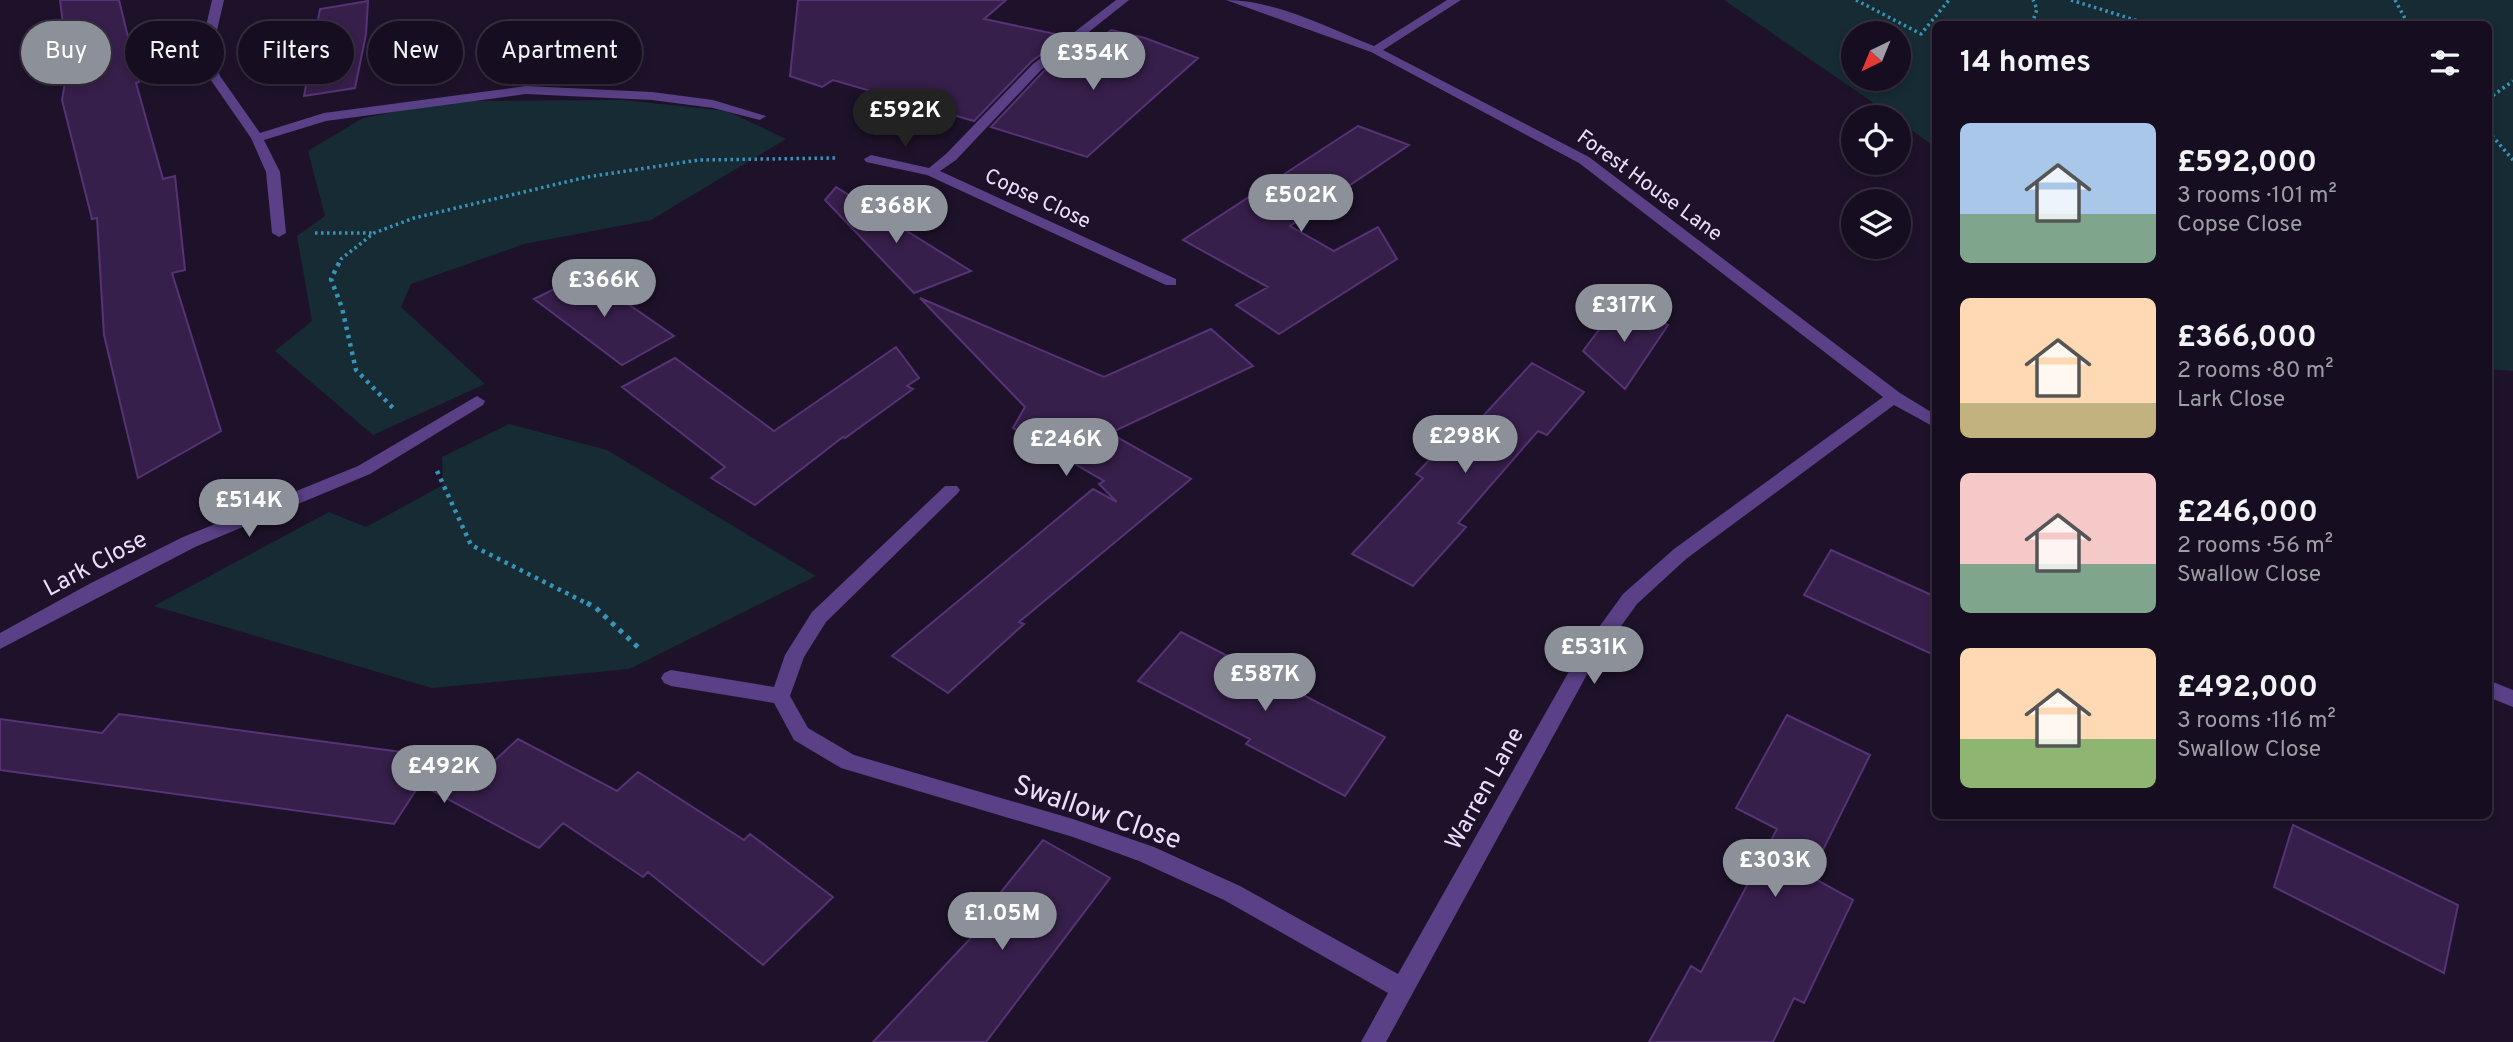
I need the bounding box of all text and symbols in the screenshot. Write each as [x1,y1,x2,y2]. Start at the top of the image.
chip: Buy [21,21,111,84]
chip: Rent [125,21,224,84]
chip: Filters [238,21,354,84]
chip: New [368,21,463,84]
chip: Apartment [477,21,642,84]
north arrow [1841,21,1911,91]
map controls [1841,21,1911,259]
pin: £354K [1044,32,1142,92]
text: £354K [1056,40,1130,69]
icon: filters [2426,44,2464,82]
text: 14 homes [1960,45,2091,82]
pin: £592K [856,90,954,149]
text: £592K [869,97,941,126]
button: locate [1841,105,1911,175]
street label: Forest House Lane [1571,124,1727,248]
text: £592,000 [2177,145,2317,182]
icon: home [2016,151,2100,235]
street label: Copse Close [980,163,1095,236]
pin: £502K [1252,174,1350,234]
text: £502K [1264,182,1338,211]
text: 3 rooms · 101 m² [2177,182,2337,211]
pin: £368K [847,186,945,245]
button: layers [1841,189,1911,259]
text: £368K [860,193,932,222]
text: Copse Close [2177,211,2302,240]
pin: £366K [555,260,653,319]
text: £366K [568,267,640,296]
pin: £317K [1575,284,1673,344]
text: £317K [1591,292,1657,321]
text: £366,000 [2177,320,2317,357]
icon: home [2016,326,2100,410]
text: 2 rooms · 80 m² [2177,357,2334,386]
text: Lark Close [2177,386,2285,415]
pin: £298K [1416,416,1514,475]
pin: £246K [1017,419,1115,478]
text: £298K [1429,423,1501,452]
text: £246K [1029,426,1103,455]
pin: £514K [200,480,298,539]
text: £514K [215,487,283,516]
text: £246,000 [2177,495,2318,532]
icon: home [2016,501,2100,585]
street label: Lark Close [39,525,153,605]
text: 2 rooms · 56 m² [2177,532,2333,561]
text: Swallow Close [2177,561,2321,590]
pin: £531K [1545,626,1643,686]
text: £531K [1560,634,1628,663]
pin: £587K [1216,654,1314,713]
text: £587K [1230,661,1300,690]
text: £492,000 [2177,670,2318,707]
icon: home [2016,676,2100,760]
text: 3 rooms · 116 m² [2177,707,2336,736]
street label: Warren Lane [1440,722,1532,856]
text: Swallow Close [2177,736,2321,765]
pin: £492K [395,746,493,805]
text: £492K [407,753,481,782]
street label: Swallow Close [1008,768,1186,859]
pin: £303K [1726,839,1824,899]
text: £303K [1739,847,1811,876]
pin: £1.05M [945,892,1059,952]
text: £1.05M [964,900,1040,929]

